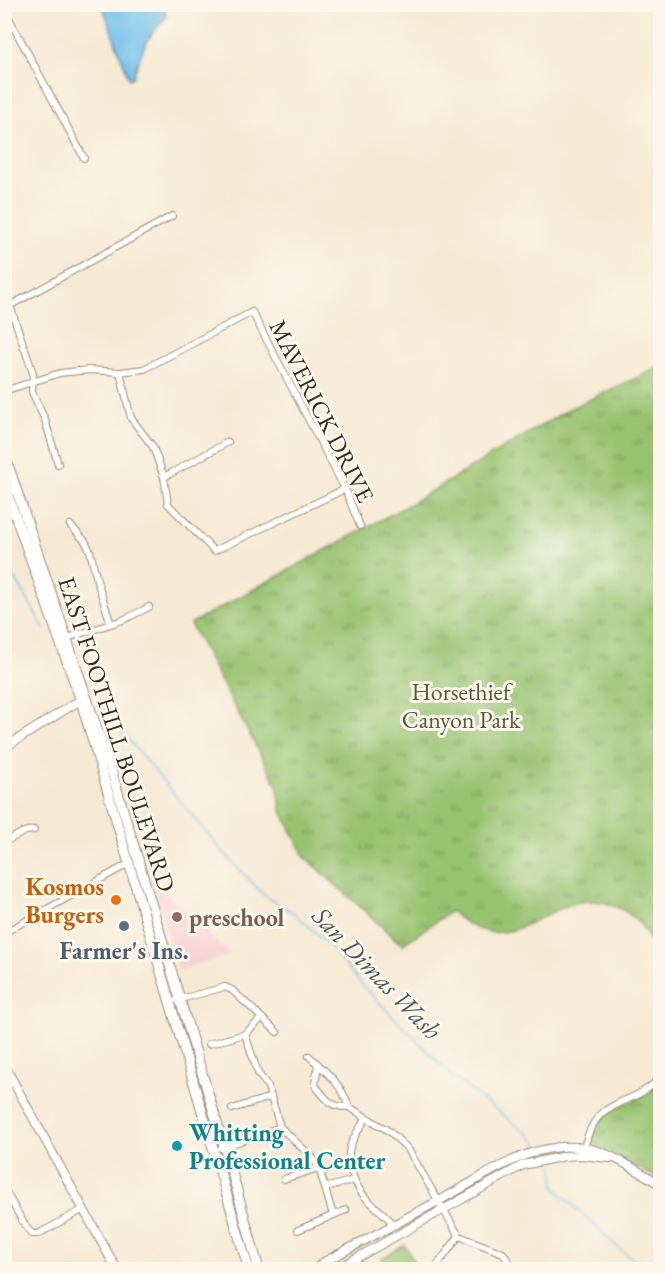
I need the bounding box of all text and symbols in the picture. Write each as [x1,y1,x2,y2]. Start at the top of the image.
street label: MAVERICK DRIVE [263,314,381,508]
street label: EAST FOOTHILL BOULEVARD [51,572,183,896]
park label: Horsethief Canyon Park [402,676,521,735]
place label: Kosmos Burgers [25,871,104,931]
marker: Kosmos Burgers [109,893,123,907]
water label: San Dimas Wash [304,899,449,1047]
place label: preschool [189,902,284,933]
marker: preschool [170,910,184,924]
marker: Farmer's Ins. [117,919,131,933]
place label: Farmer's Ins. [59,935,189,966]
place label: Whitting Professional Center [189,1117,386,1176]
marker: Whitting Professional Center [170,1139,184,1153]

